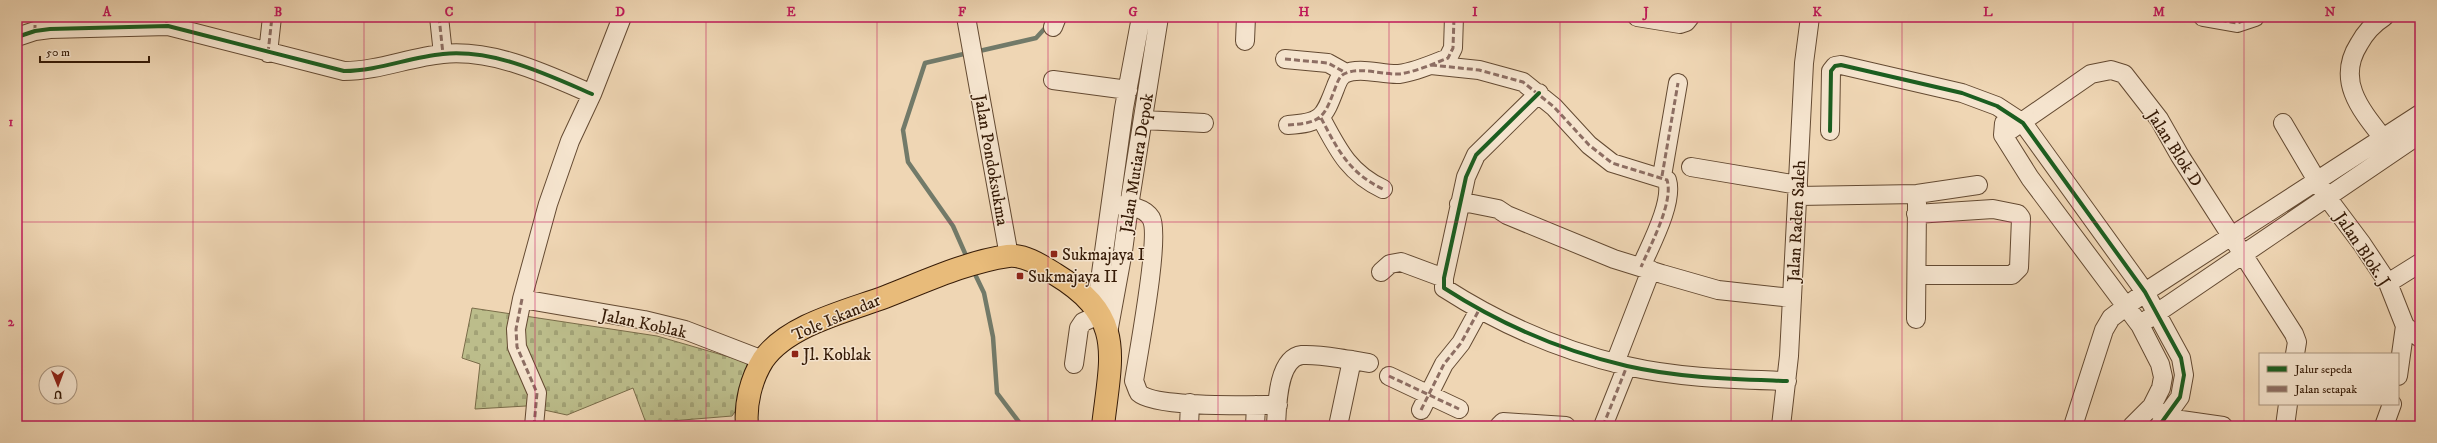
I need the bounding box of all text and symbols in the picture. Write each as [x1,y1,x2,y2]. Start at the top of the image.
text: A [102,4,112,20]
text: B [274,4,282,20]
text: C [445,4,454,20]
text: D [615,4,625,20]
text: E [786,4,796,20]
text: F [958,4,967,20]
text: G [1128,4,1138,20]
text: H [1299,4,1310,20]
text: I [1472,4,1478,20]
text: J [1641,4,1649,21]
text: K [1812,4,1822,20]
text: L [1983,4,1993,20]
text: M [2153,4,2165,20]
text: N [2325,4,2336,20]
scale bar [40,38,149,64]
text: 50 m [46,45,70,60]
street label: Jalan Pondoksukma [968,91,1013,228]
street label: Jalan Mutiara Depok [1115,91,1159,237]
street label: Jalan Blok D [2140,104,2207,191]
text: 1 [9,114,14,130]
street label: Jalan Raden Saleh [1783,159,1811,285]
street label: Jalan Blok. J [2328,206,2395,291]
place label: Sukmajaya I [1062,244,1145,266]
marker: Sukmajaya I [1049,249,1059,259]
place label: Sukmajaya II [1028,266,1118,288]
marker: Sukmajaya II [1015,271,1025,281]
street label: Tole Iskandar [789,289,885,346]
street label: Jalan Koblak [597,304,689,344]
text: 2 [8,314,15,330]
place label: Jl. Koblak [801,344,872,366]
marker: Jl. Koblak [790,349,800,359]
legend [2259,353,2399,405]
text: Jalur sepeda [2294,362,2353,377]
north arrow [38,365,78,405]
text: Jalan setapak [2294,382,2357,397]
text: U [53,387,63,401]

